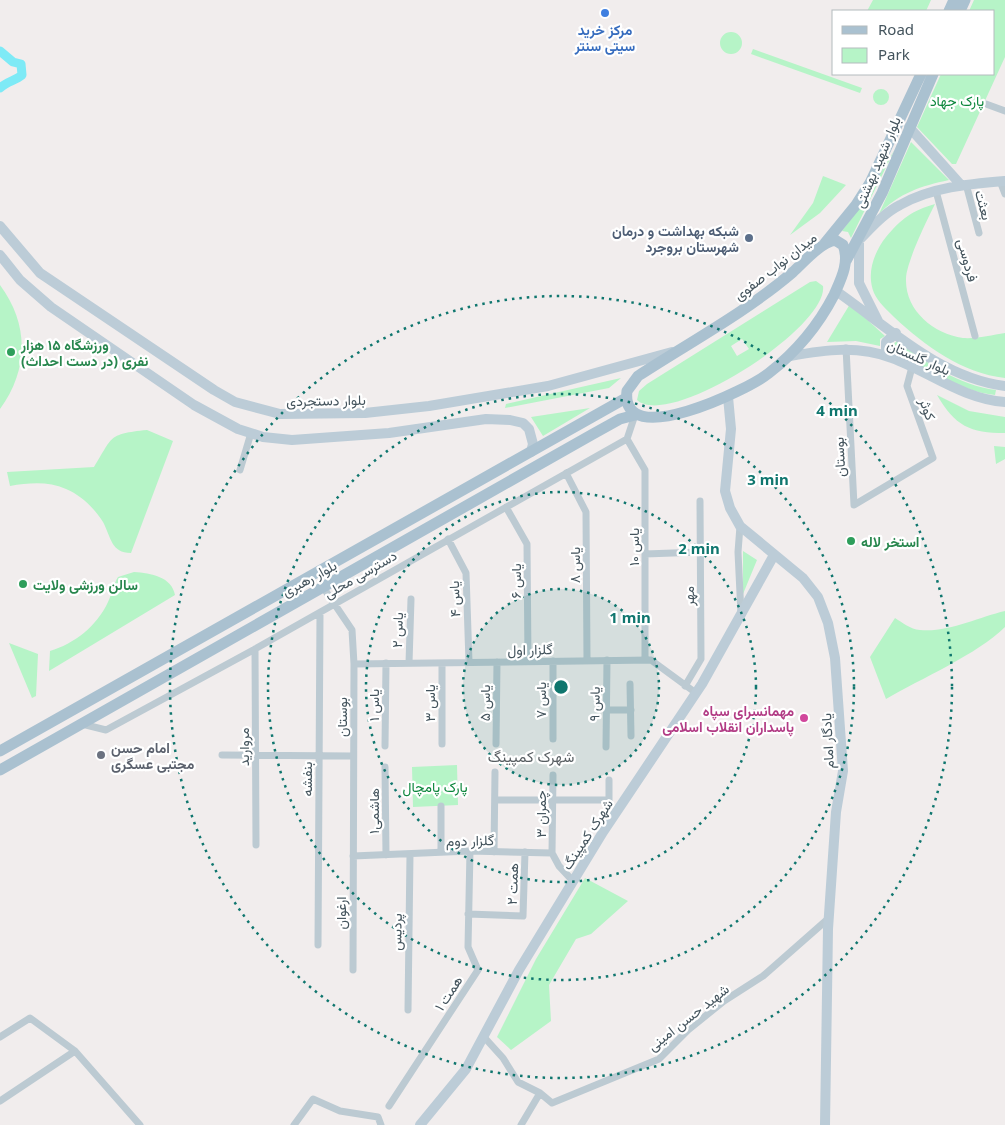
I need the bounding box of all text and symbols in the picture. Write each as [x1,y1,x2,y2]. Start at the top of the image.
marker: مرکز خرید سیتی سنتر [599,7,611,19]
legend [832,10,995,75]
text: Road [878,19,914,39]
place label: مرکز خرید سیتی سنتر [574,20,635,55]
text: Park [878,44,910,64]
park label: پارک جهاد [930,91,984,111]
street label: بلوار شهید بهشتی [849,113,905,211]
street label: بعثت [971,188,997,222]
place label: شبکه بهداشت و درمان شهرستان بروجرد [612,221,739,256]
street label: میدان نواب صفوی [730,228,820,304]
marker: شبکه بهداشت و درمان شهرستان بروجرد [743,232,755,244]
street label: فردوسی [953,236,983,284]
place label: ورزشگاه ۱۵ هزار نفری (در دست احداث) [20,335,148,370]
street label: بلوار گلستان [884,335,954,379]
marker: ورزشگاه ۱۵ هزار نفری (در دست احداث) [5,346,17,358]
street label: بلوار دستجردی [286,390,366,410]
street label: کوثر [915,394,941,423]
text: 4 min [816,400,858,420]
street label: بوستان [828,437,850,477]
text: 3 min [747,469,789,489]
street label: یاس ۱۰ [624,528,643,566]
place label: استخر لاله [861,532,920,551]
marker: استخر لاله [845,535,857,547]
text: 2 min [678,538,720,558]
street label: دسترسی محلی [320,545,400,603]
street label: یاس ۸ [565,547,584,583]
street label: بلوار رهبری [278,555,340,601]
street label: یاس ۶ [506,563,525,599]
place label: سالن ورزشی ولایت [33,575,138,594]
marker: سالن ورزشی ولایت [17,578,29,590]
street label: یاس ۴ [444,581,464,617]
street label: مهر [679,586,698,607]
text: 1 min [609,607,651,627]
street label: یاس ۲ [387,612,407,648]
street label: گلزار اول [507,639,553,660]
centre of rings [552,678,570,696]
street label: یاس ۷ [531,682,550,718]
street label: یاس ۳ [420,684,439,722]
street label: یاس ۵ [475,685,494,721]
street label: یاس ۹ [584,686,604,722]
street label: یاس ۱ [364,689,383,721]
street label: بوستان [332,697,351,737]
place label: مهمانسرای سپاه پاسداران انقلاب اسلامی [662,701,794,737]
marker: مهمانسرای سپاه پاسداران انقلاب اسلامی [798,712,810,724]
street label: یادگار امام [816,713,838,769]
street label: مروارید [234,728,253,766]
place label: امام حسن مجتبی عسگری [111,738,195,773]
district label: شهرک کمپینگ [488,746,574,767]
marker: امام حسن مجتبی عسگری [95,749,107,761]
street label: بنفشه [297,762,316,796]
park label: پارک پامچال [402,777,468,797]
street label: هاشمی۱ [364,788,383,834]
street label: چمران ۳ [531,790,551,838]
street label: شهرک کمپینگ [557,795,618,874]
street label: گلزار دوم [446,830,494,850]
street label: همت ۲ [502,863,522,905]
street label: ارغوان [331,896,350,930]
street label: پردیس [386,913,407,951]
street label: همت ۱ [430,971,467,1014]
street label: شهید حسن امینی [643,979,733,1055]

